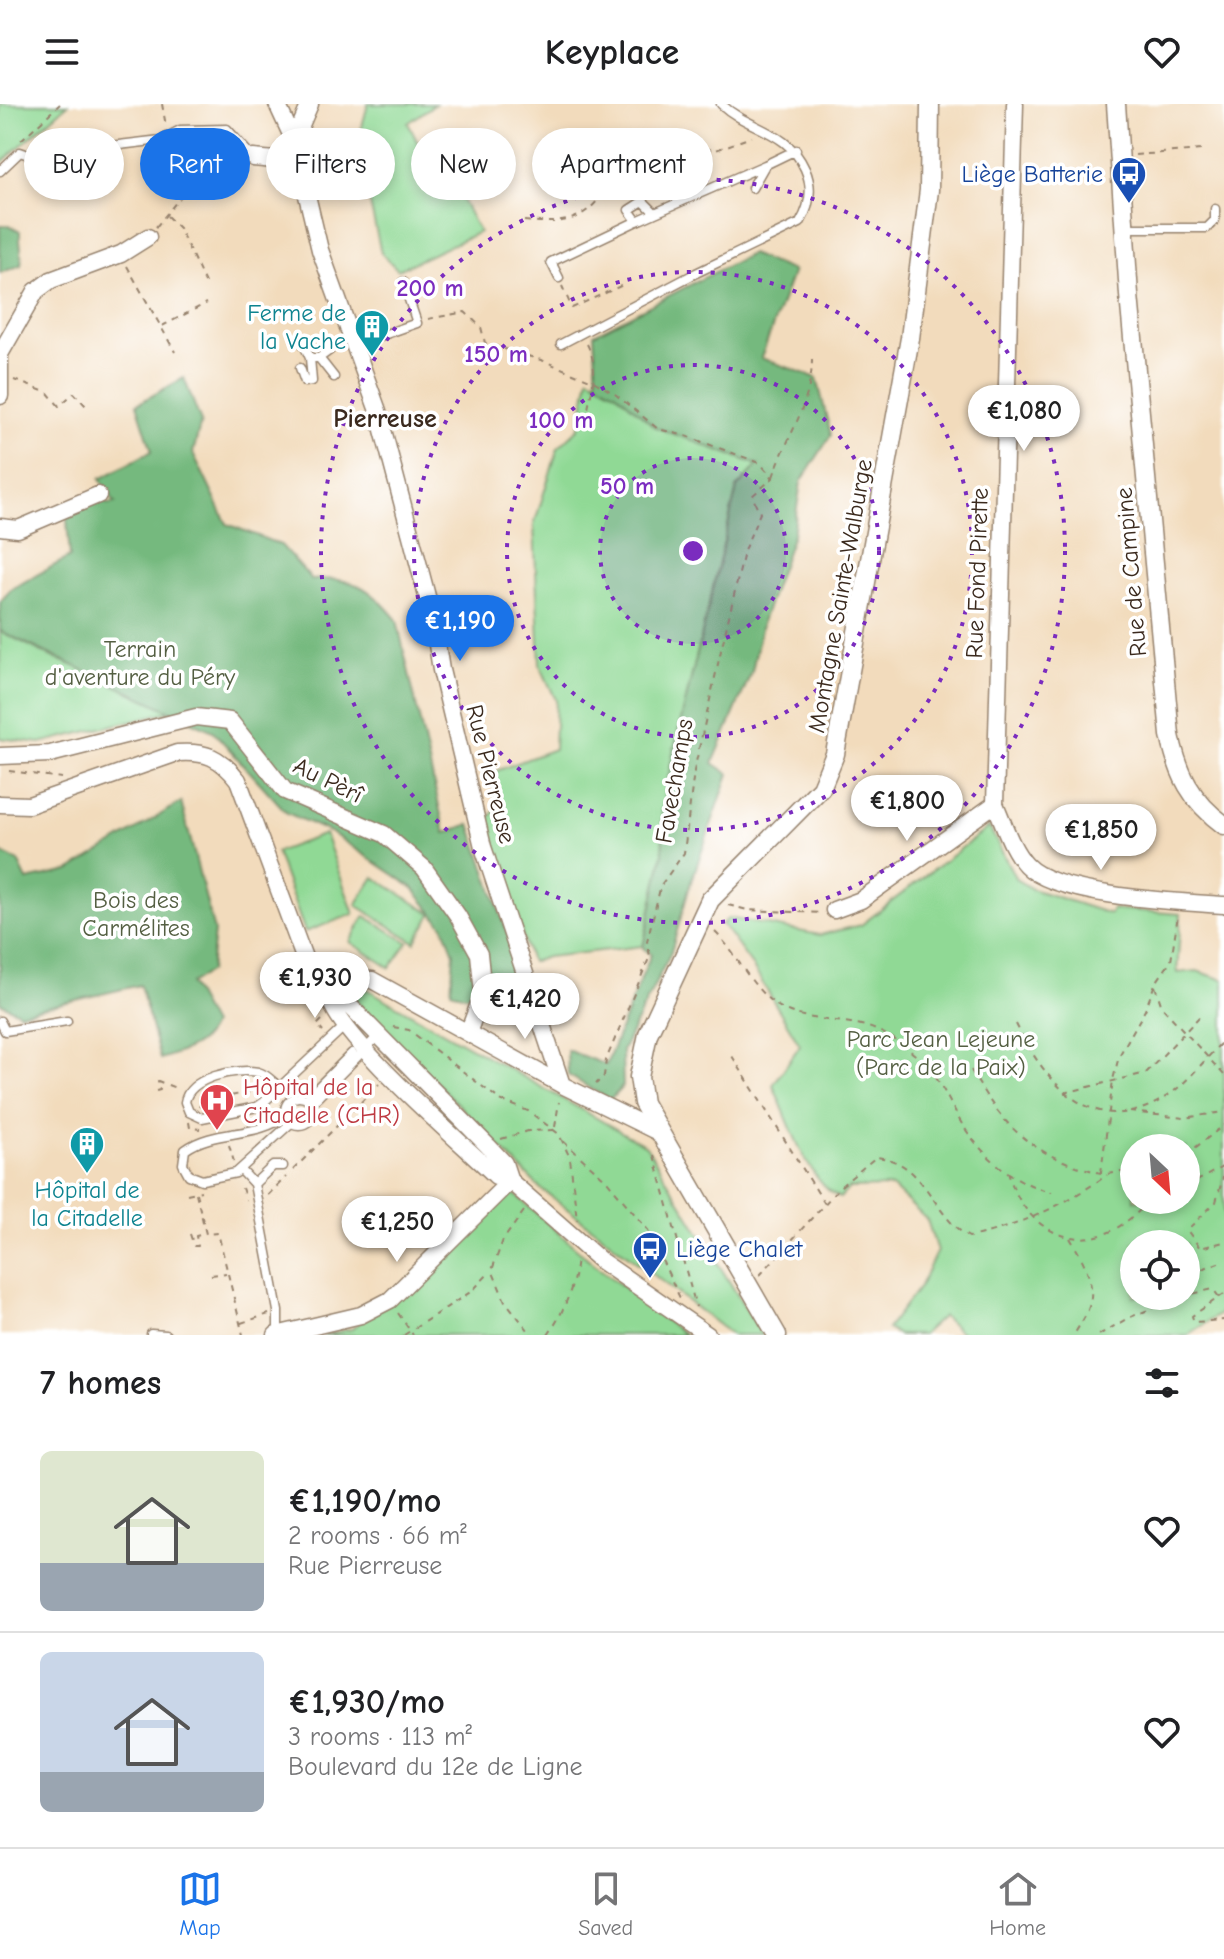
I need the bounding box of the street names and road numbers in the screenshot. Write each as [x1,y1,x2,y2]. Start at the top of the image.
street label: Montagne Sainte-Walburge [802,457,878,735]
street label: Rue de Campine [1110,486,1152,658]
street label: Rue Fond Pirette [960,487,994,659]
street label: Rue Pierreuse [460,702,522,846]
street label: Favechamps [649,717,699,845]
street label: Au Pèrî [289,751,369,809]

